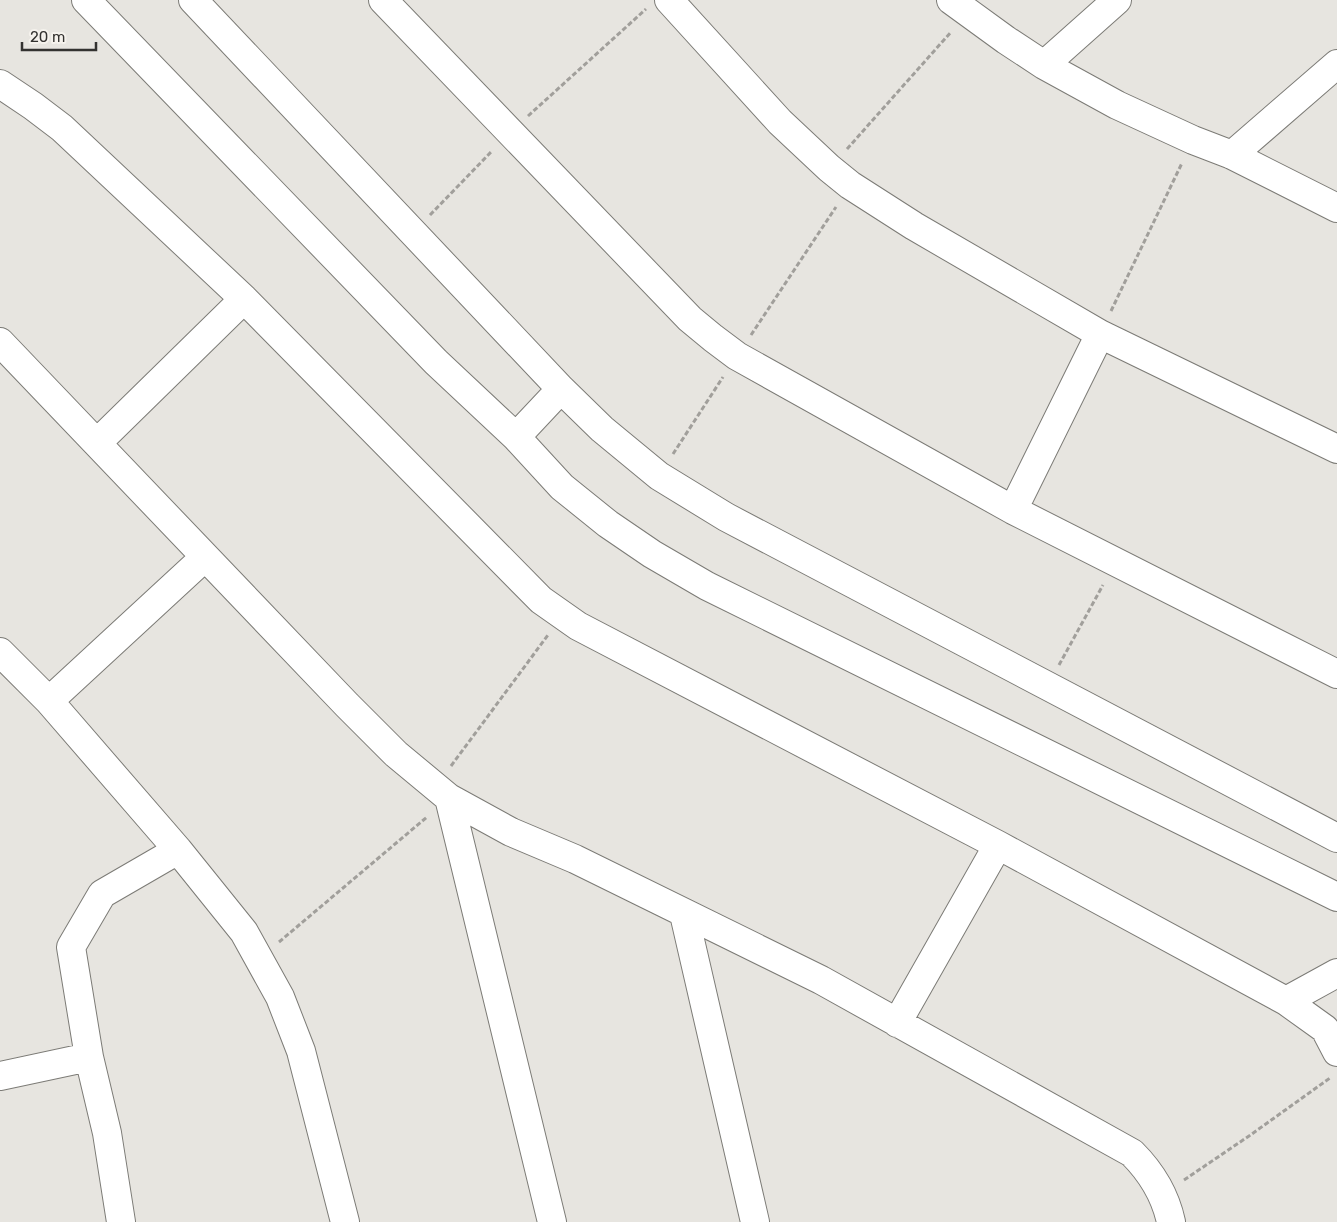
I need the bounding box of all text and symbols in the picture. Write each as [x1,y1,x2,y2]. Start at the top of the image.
scale bar [22,20,96,52]
text: 20 m [30,28,65,46]

